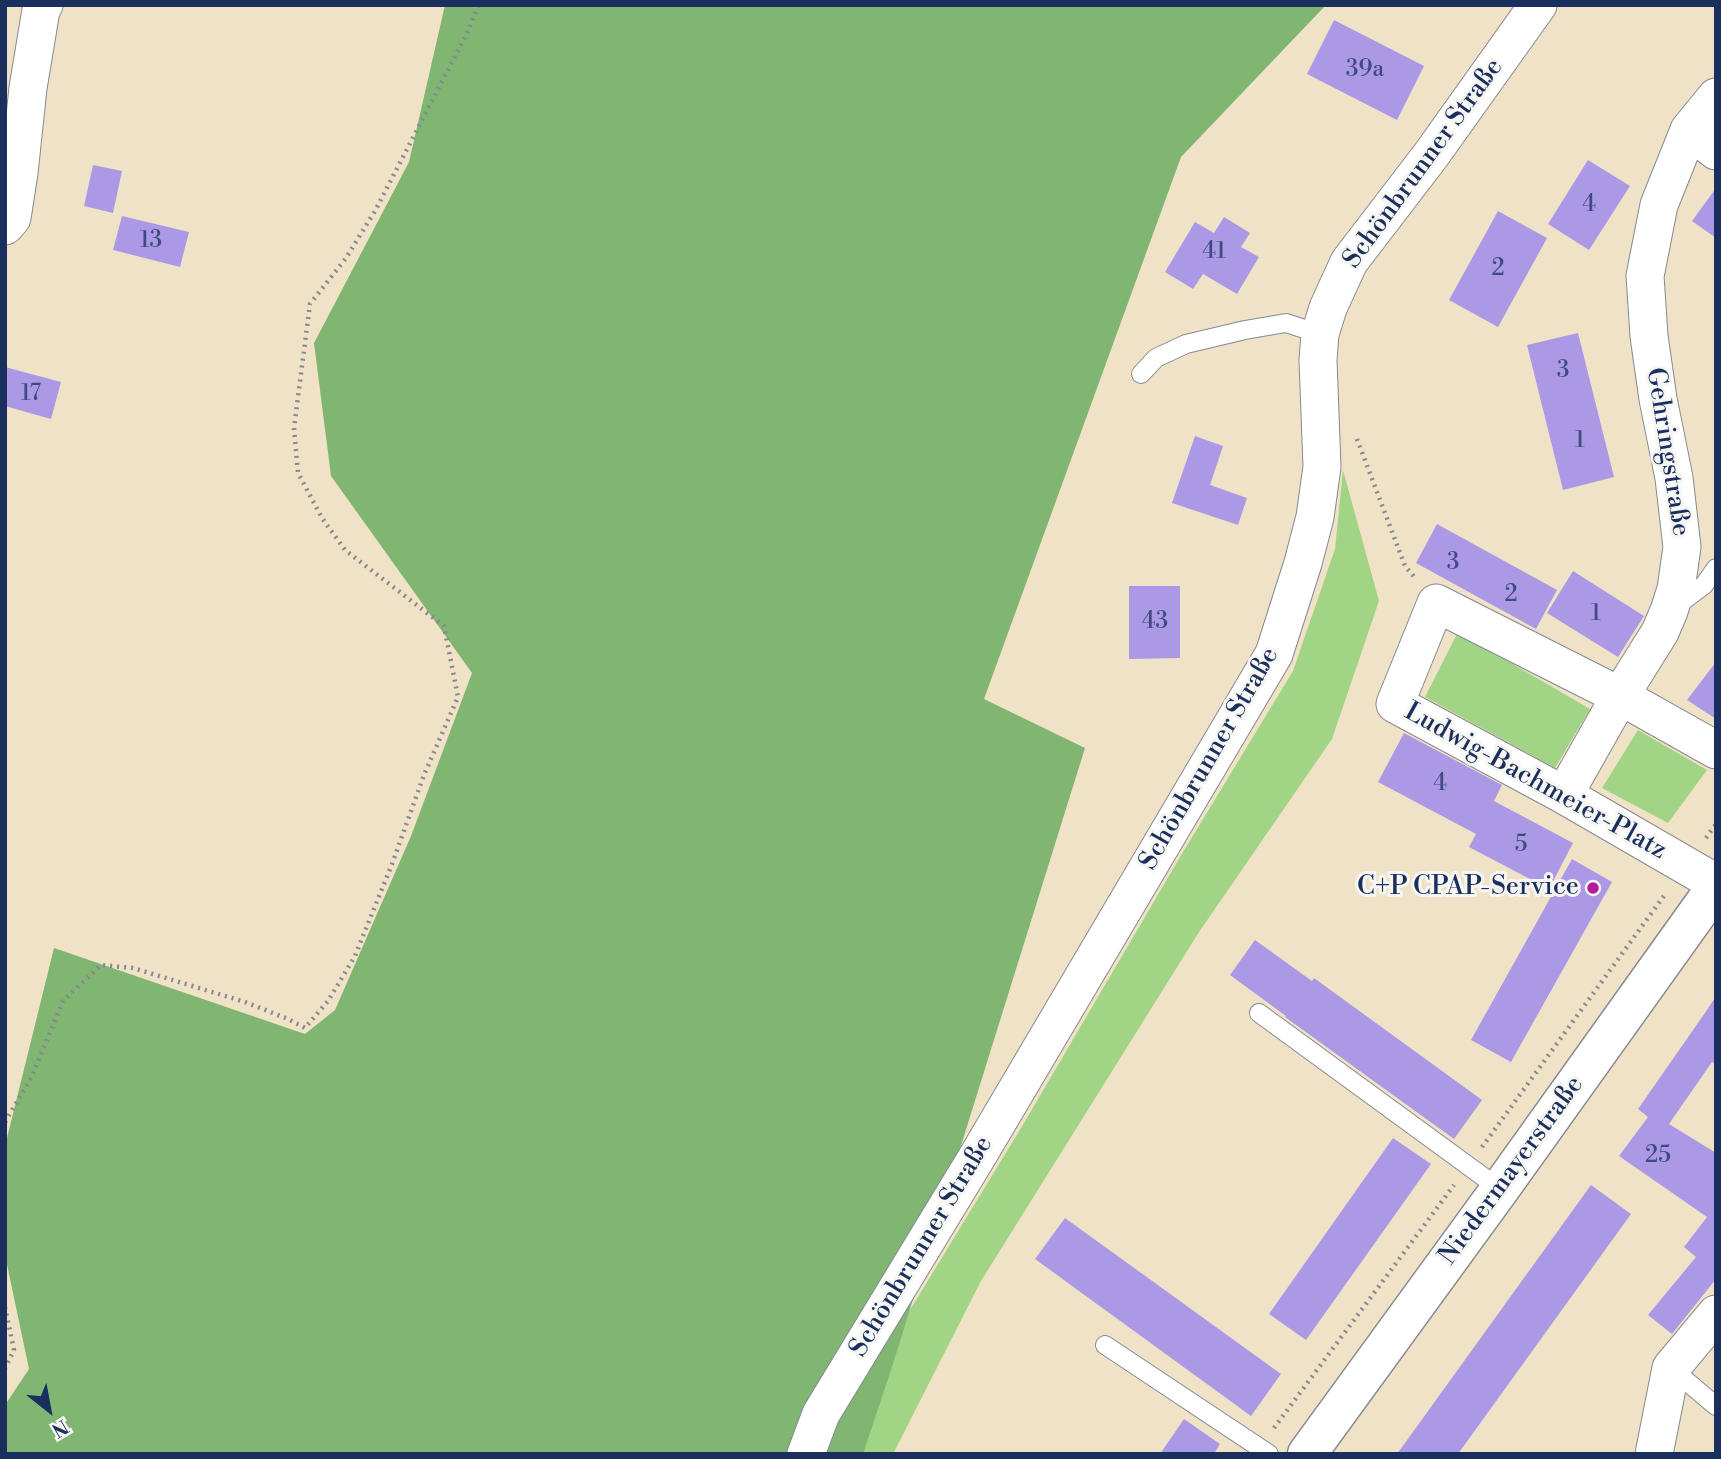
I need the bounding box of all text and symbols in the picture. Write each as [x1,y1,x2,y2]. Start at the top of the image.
street label: Schönbrunner Straße [1337,53,1511,275]
house number: 39a [1346,56,1384,84]
house number: 4 [1582,191,1596,219]
house number: 13 [140,227,162,255]
house number: 41 [1202,238,1226,266]
house number: 2 [1491,255,1505,283]
house number: 3 [1557,357,1569,385]
street label: Gehringstraße [1638,366,1696,538]
house number: 17 [21,380,41,408]
house number: 1 [1575,427,1585,455]
house number: 3 [1447,549,1459,577]
house number: 2 [1504,581,1518,609]
house number: 1 [1591,600,1601,628]
house number: 43 [1142,608,1168,636]
street label: Schönbrunner Straße [1134,642,1286,876]
street label: Ludwig-Bachmeier-Platz [1398,697,1672,867]
house number: 4 [1433,770,1447,798]
house number: 5 [1515,831,1527,859]
place label: C+P CPAP-Service [1357,872,1579,904]
marker: C+P CPAP-Service [1585,880,1601,896]
street label: Niedermayerstraße [1433,1070,1591,1272]
street label: Schönbrunner Straße [844,1131,1000,1363]
house number: 25 [1645,1142,1671,1170]
north arrow [14,1375,84,1445]
text: N [47,1414,72,1442]

